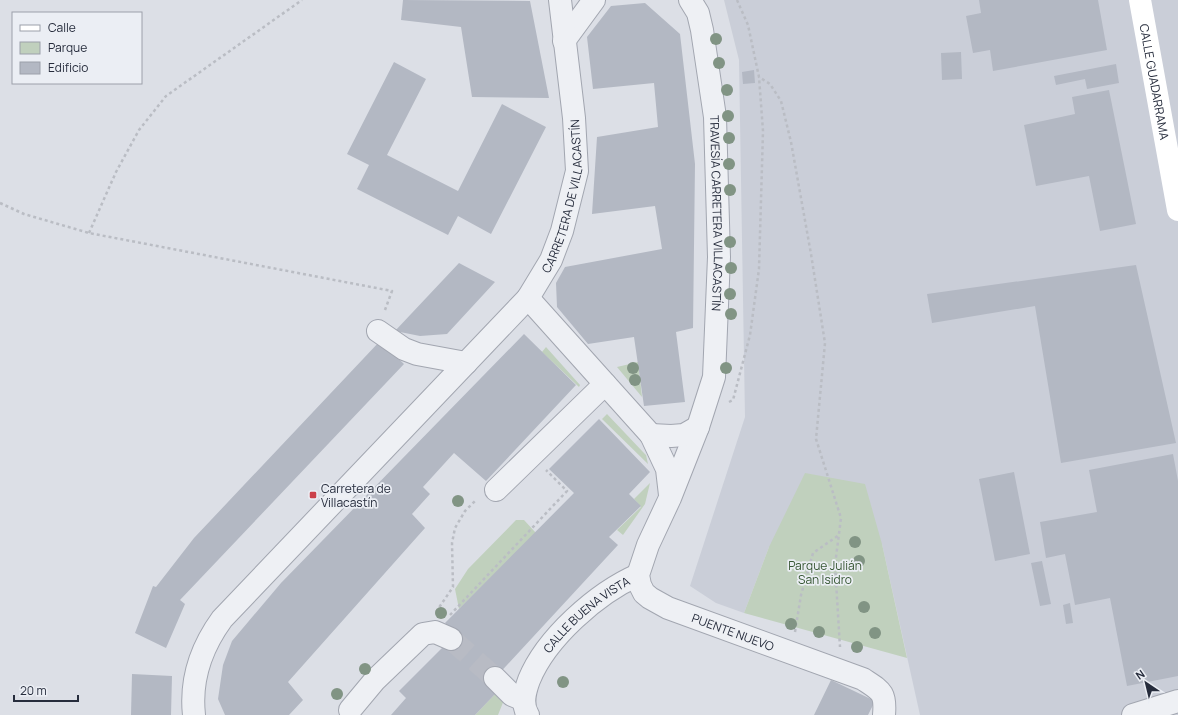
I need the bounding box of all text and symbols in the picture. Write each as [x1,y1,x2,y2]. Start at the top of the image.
legend [12,12,142,84]
text: Calle [48,19,76,36]
street label: CALLE GUADARRAMA [1136,22,1174,141]
text: Parque [48,39,87,56]
text: Edificio [48,59,88,76]
street label: TRAVESÍA CARRETERA VILLACASTÍN [706,115,728,312]
street label: CARRETERA DE VILLACASTÍN [537,119,586,276]
place label: Carretera de Villacastín [321,480,391,511]
marker: Carretera de Villacastín [308,490,318,500]
park label: Parque Julián San Isidro [788,557,862,588]
street label: CALLE BUENA VISTA [539,572,633,656]
street label: PUENTE NUEVO [690,609,777,655]
north arrow [1126,663,1166,703]
text: N [1132,666,1148,683]
scale bar [14,677,78,703]
text: 20 m [20,682,47,699]

